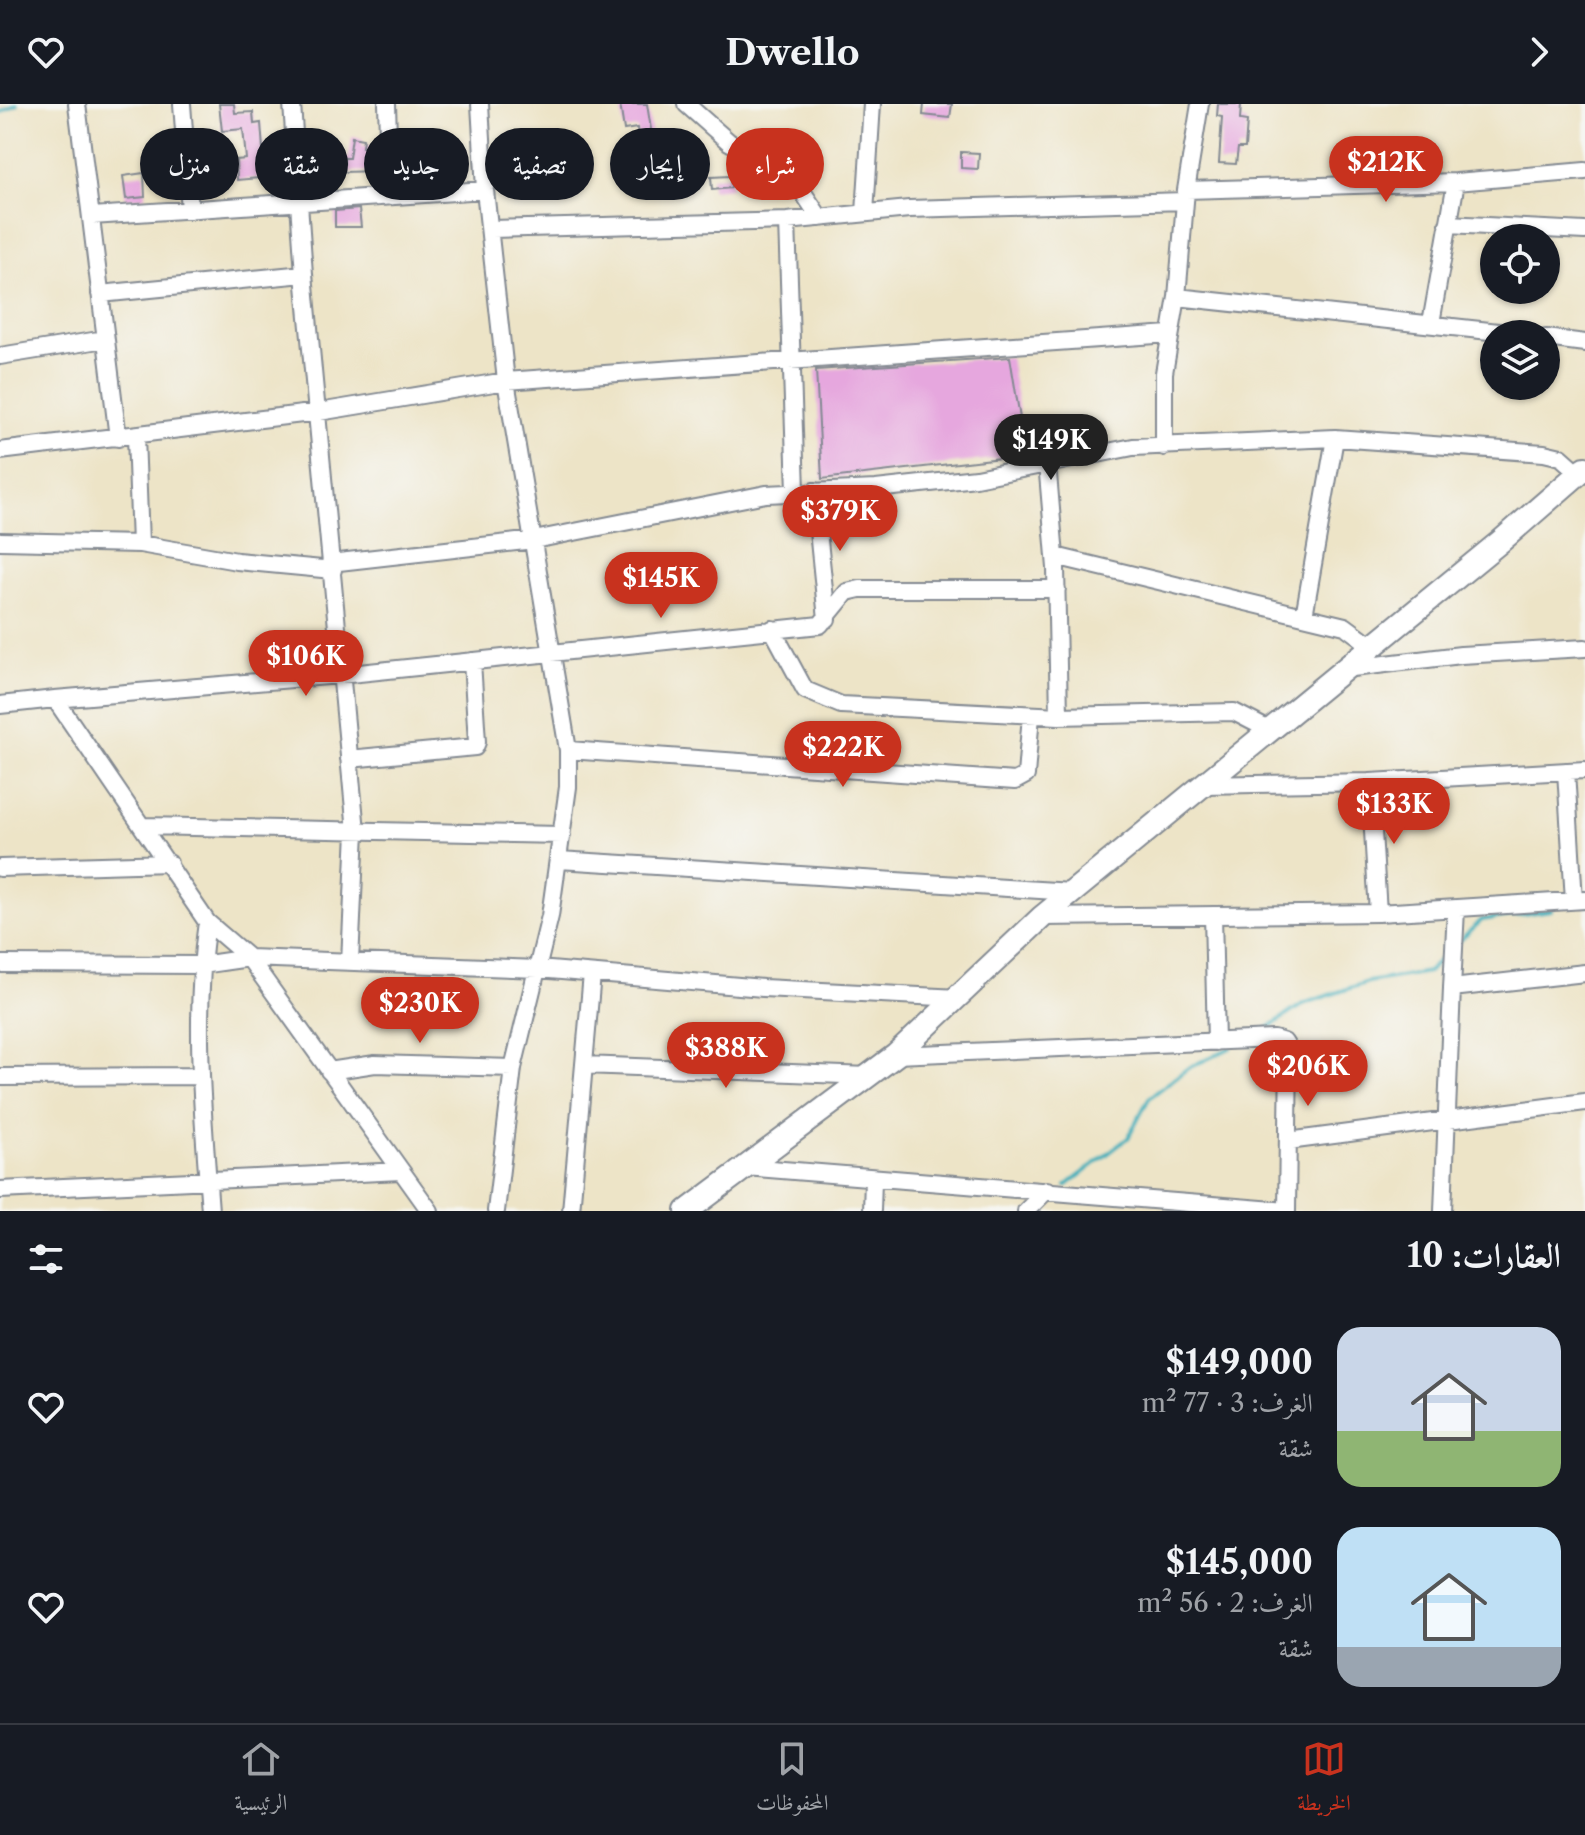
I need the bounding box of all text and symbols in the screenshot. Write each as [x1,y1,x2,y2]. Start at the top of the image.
icon: heart [24,30,68,74]
text: Dwello [725,30,860,74]
icon: forward [1517,30,1561,74]
chip: منزل [140,128,239,200]
chip: شقة [255,128,348,200]
chip: جديد [364,128,469,200]
chip: تصفية [485,128,594,200]
chip: إيجار [610,128,710,200]
chip: شراء [726,128,824,200]
pin: $212K [1330,136,1442,204]
text: $212K [1347,146,1425,178]
map controls [1480,224,1560,400]
button: locate [1480,224,1560,304]
button: layers [1480,320,1560,400]
pin: $149K [995,414,1107,482]
text: $149K [1012,424,1090,456]
pin: $379K [784,485,896,553]
text: $379K [800,495,880,527]
pin: $145K [605,552,717,620]
text: $145K [623,562,699,594]
pin: $106K [250,630,362,698]
text: $106K [267,640,345,672]
pin: $222K [787,721,899,789]
text: $222K [802,731,884,763]
pin: $133K [1338,778,1450,846]
text: $133K [1356,788,1432,820]
pin: $230K [364,977,476,1045]
text: $230K [379,987,461,1019]
pin: $388K [670,1022,782,1090]
text: $388K [685,1032,767,1064]
pin: $206K [1252,1040,1364,1108]
text: $206K [1267,1050,1349,1082]
text: العقارات: 10 [1407,1234,1561,1276]
icon: filters [24,1237,68,1281]
text: $149,000 [1166,1341,1313,1383]
icon: home [1401,1359,1497,1455]
icon: heart [24,1385,68,1429]
text: الغرف: 3 · 77 m² [1142,1387,1313,1419]
text: شقة [1279,1432,1313,1464]
text: $145,000 [1166,1541,1313,1583]
icon: home [1401,1559,1497,1655]
icon: heart [24,1585,68,1629]
text: الغرف: 2 · 56 m² [1137,1587,1313,1619]
text: شقة [1279,1632,1313,1664]
tab: الرئيسية [234,1737,287,1824]
tab: المحفوظات [756,1737,828,1824]
tab: الخريطة [1297,1737,1351,1824]

